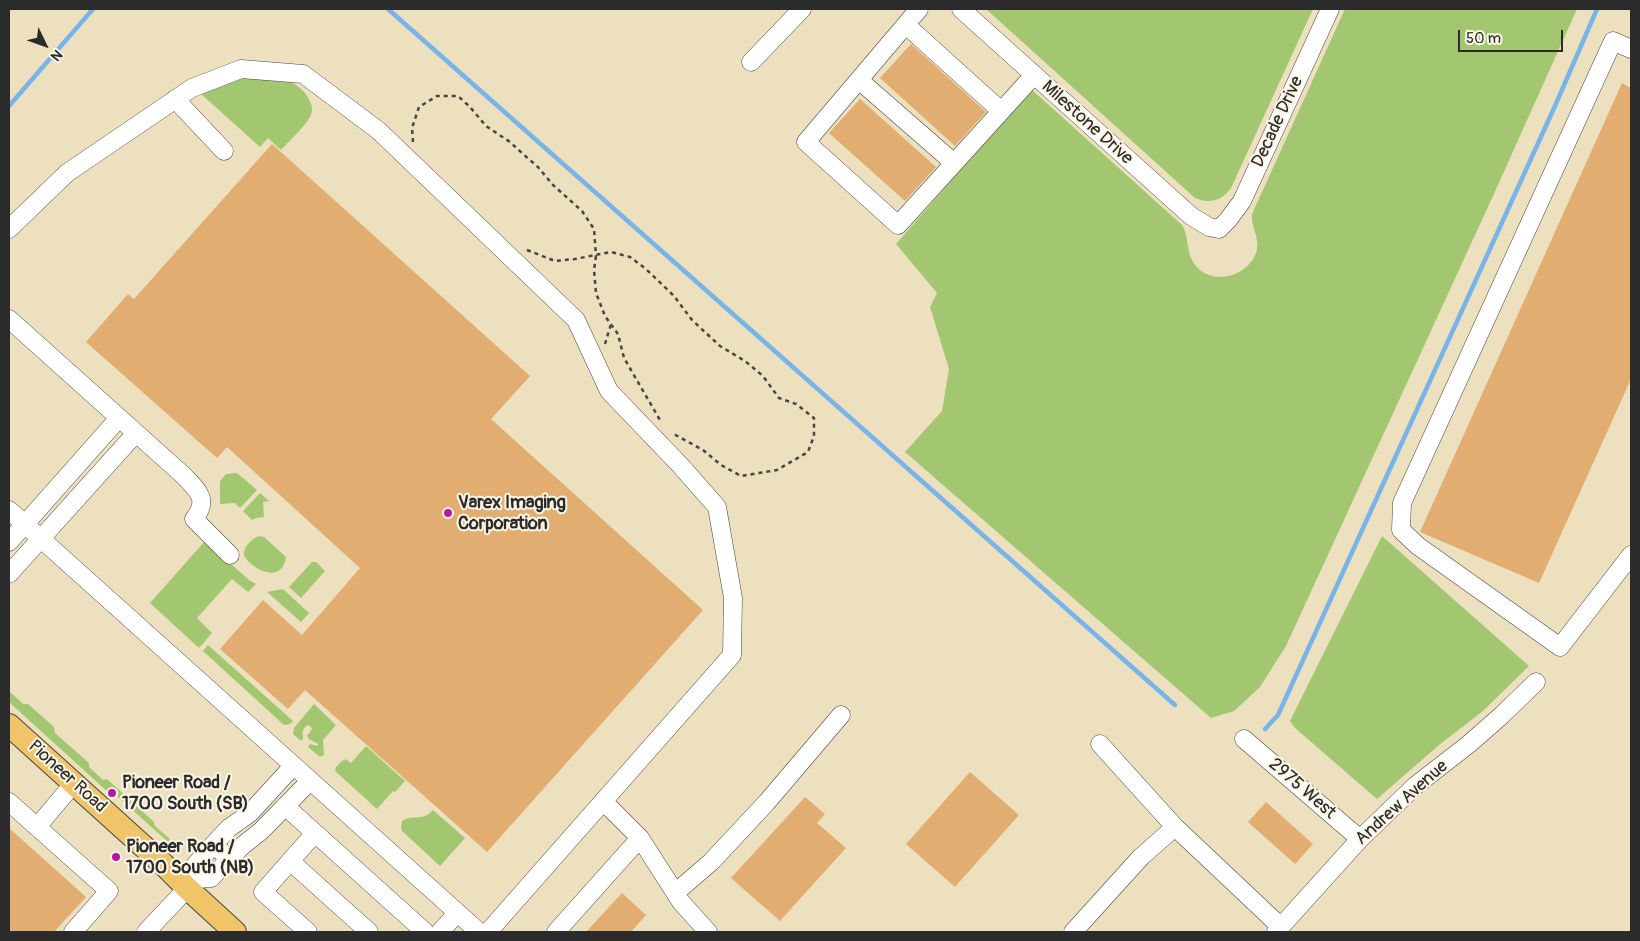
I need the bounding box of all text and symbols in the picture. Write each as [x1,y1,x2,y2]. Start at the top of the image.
north arrow [20,20,70,70]
scale bar [1460,20,1565,52]
text: 50 m [1466,29,1501,48]
text: N [47,46,66,65]
street label: Decade Drive [1248,73,1308,171]
street label: Milestone Drive [1037,76,1137,170]
place label: Varex Imaging Corporation [458,492,566,534]
marker: Varex Imaging Corporation [442,507,454,519]
street label: Pioneer Road [23,736,111,818]
street label: 2975 West [1264,754,1340,824]
street label: Andrew Avenue [1351,756,1453,850]
place label: Pioneer Road / 1700 South (SB) [122,772,249,814]
marker: Pioneer Road / 1700 South (SB) [106,787,118,799]
place label: Pioneer Road / 1700 South (NB) [126,836,254,879]
marker: Pioneer Road / 1700 South (NB) [110,851,122,863]

